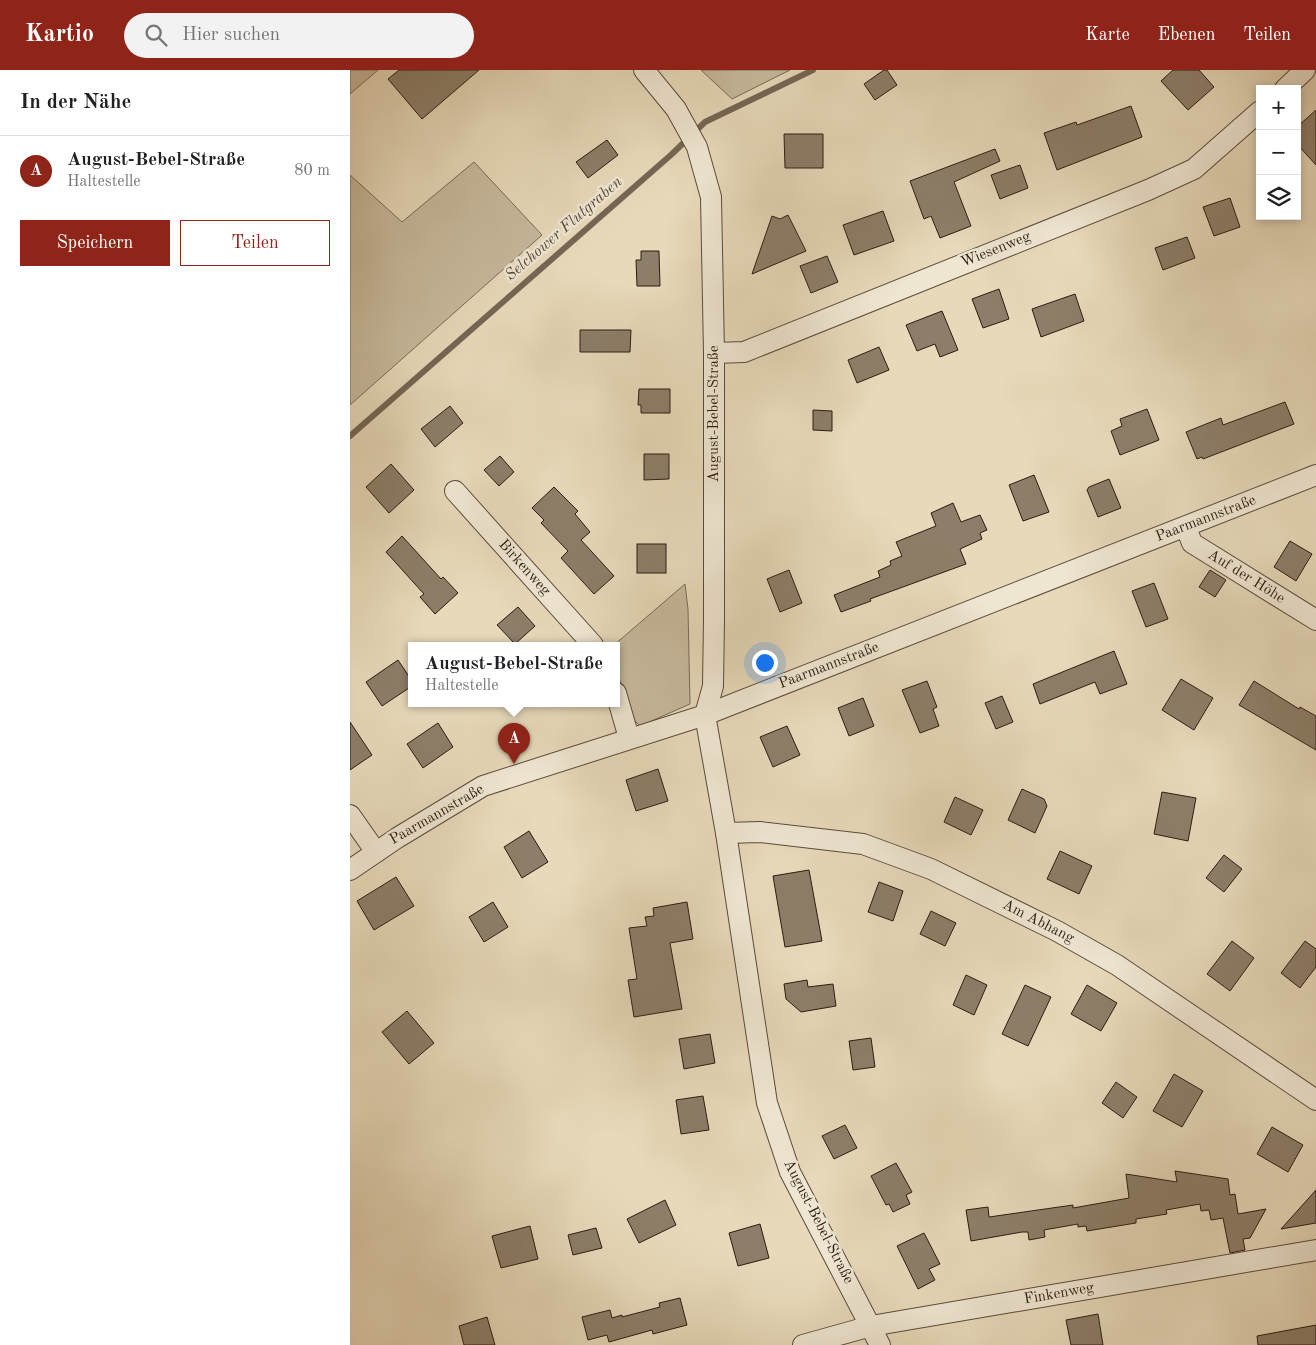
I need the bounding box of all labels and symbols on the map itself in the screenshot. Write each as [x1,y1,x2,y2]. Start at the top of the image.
water label: Selchower Flutgraben [502,174,626,284]
street label: Wiesenweg [959,229,1033,271]
street label: August-Bebel-Straße [707,345,722,483]
street label: Paarmannstraße [1154,493,1258,545]
street label: Birkenweg [495,537,553,599]
street label: Auf der Höhe [1205,547,1287,607]
street label: Paarmannstraße [777,640,881,692]
your location [752,650,778,676]
pin: A [498,723,530,764]
street label: Paarmannstraße [387,782,487,848]
street label: Am Abhang [1000,898,1076,946]
street label: August-Bebel-Straße [780,1157,856,1287]
street label: Finkenweg [1023,1280,1095,1308]

